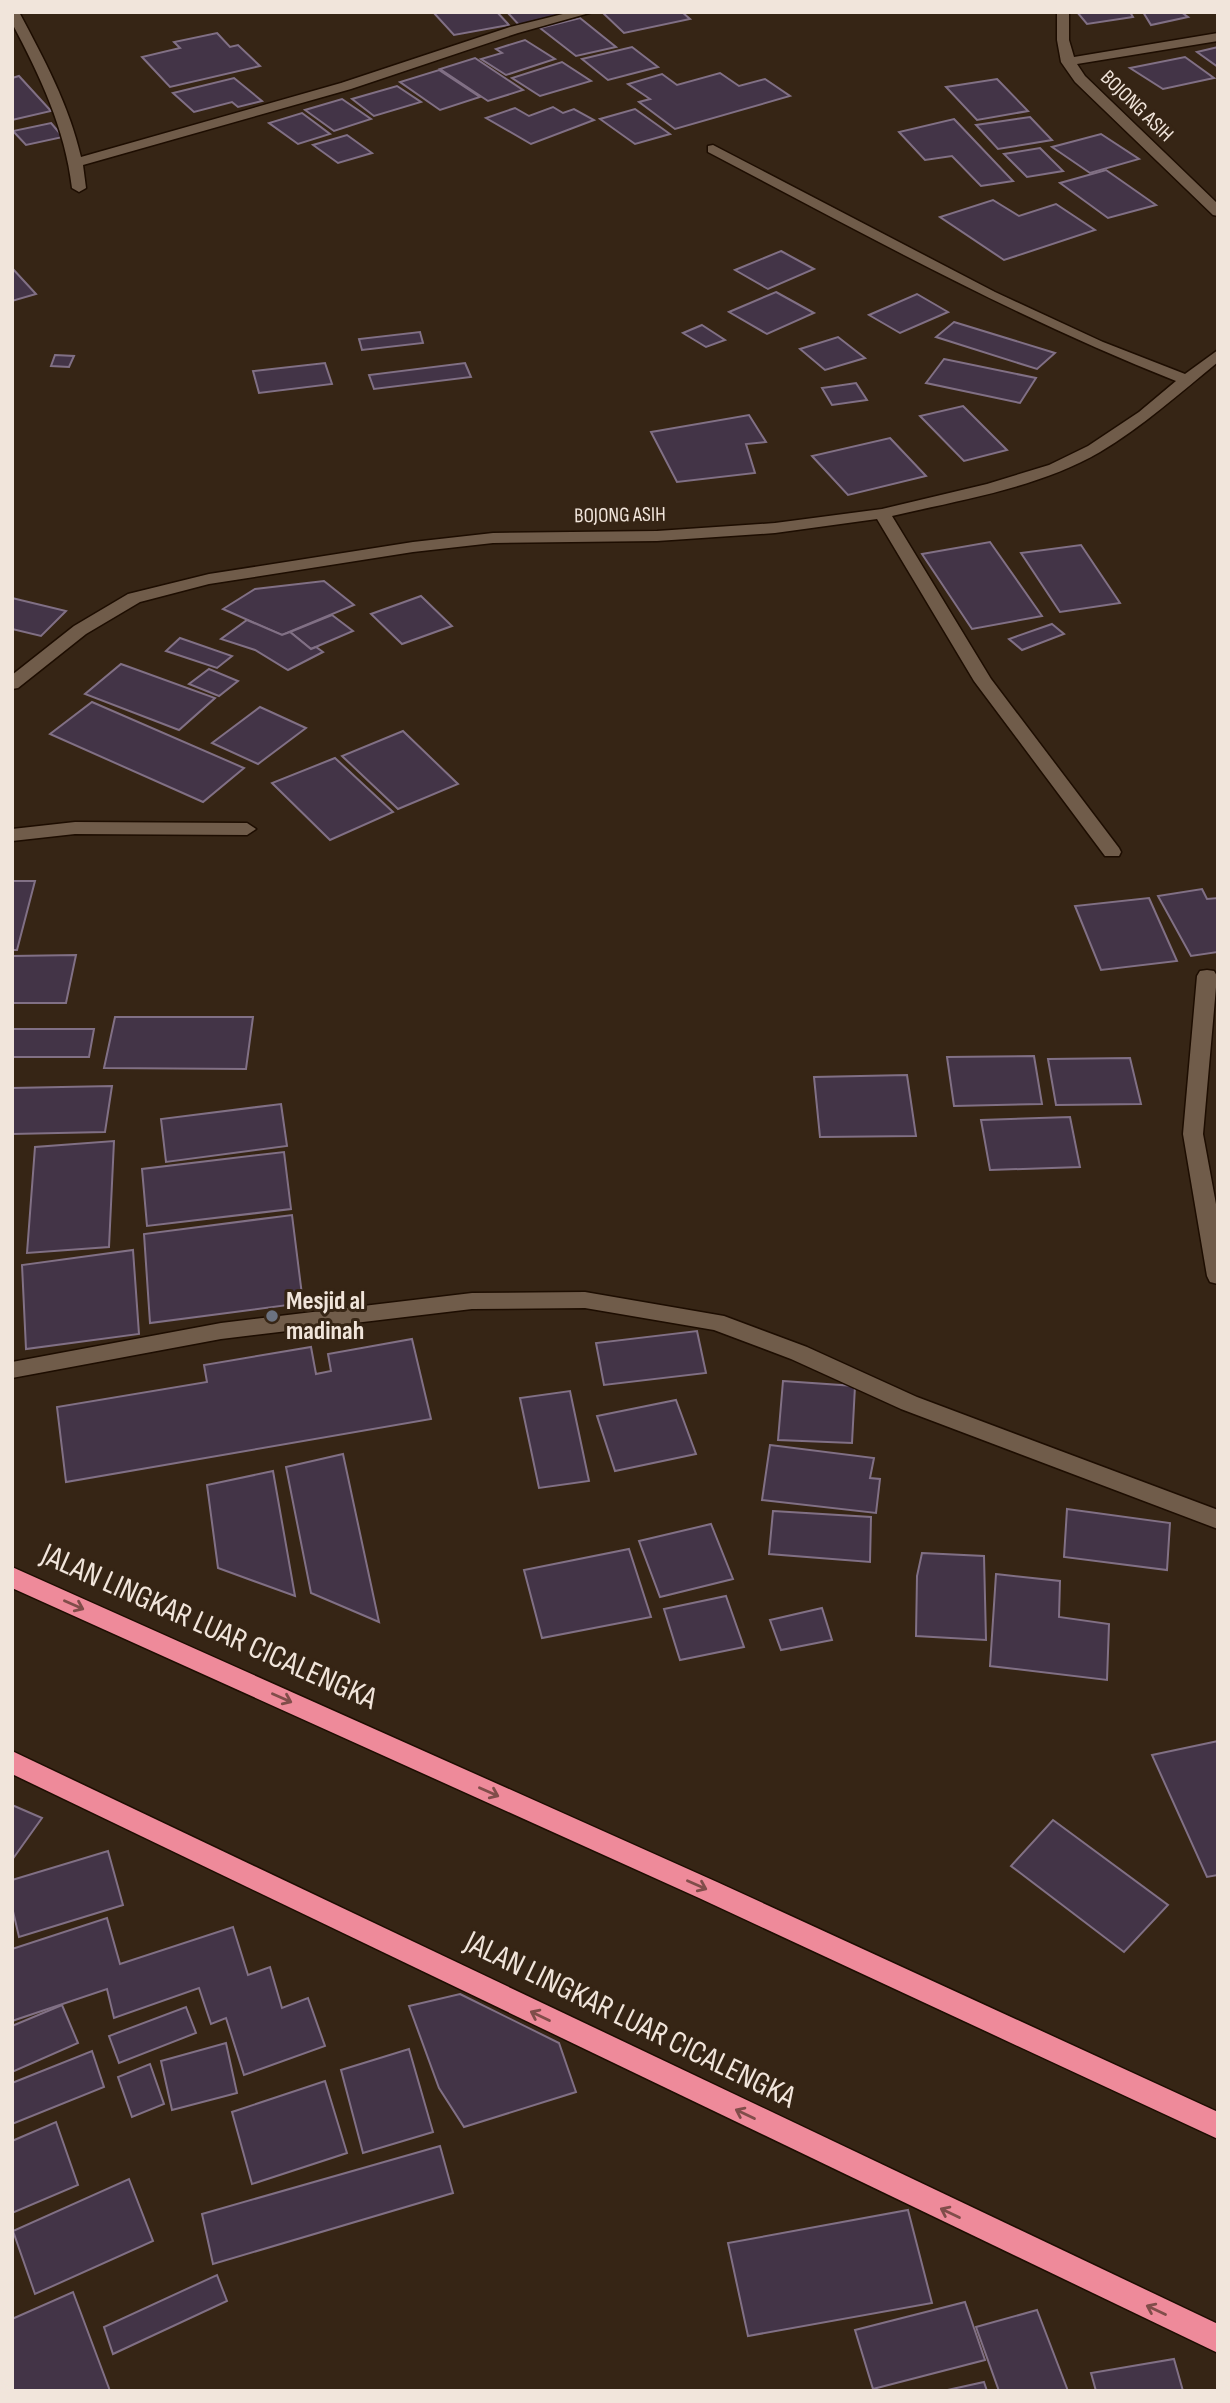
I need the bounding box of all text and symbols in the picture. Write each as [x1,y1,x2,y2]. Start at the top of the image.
street label: BOJONG ASIH [1095,65,1179,147]
street label: BOJONG ASIH [574,502,666,528]
place label: Mesjid al madinah [286,1286,365,1347]
marker: Mesjid al madinah [264,1308,280,1324]
street label: JALAN LINGKAR LUAR CICALENGKA [34,1535,383,1719]
one-way arrow [63,1599,85,1612]
one-way arrow [271,1692,292,1705]
one-way arrow [478,1786,500,1799]
one-way arrow [686,1879,707,1892]
street label: JALAN LINGKAR LUAR CICALENGKA [457,1922,802,2117]
one-way arrow [530,2009,551,2022]
one-way arrow [735,2107,756,2121]
one-way arrow [940,2206,961,2219]
one-way arrow [1146,2303,1167,2316]

